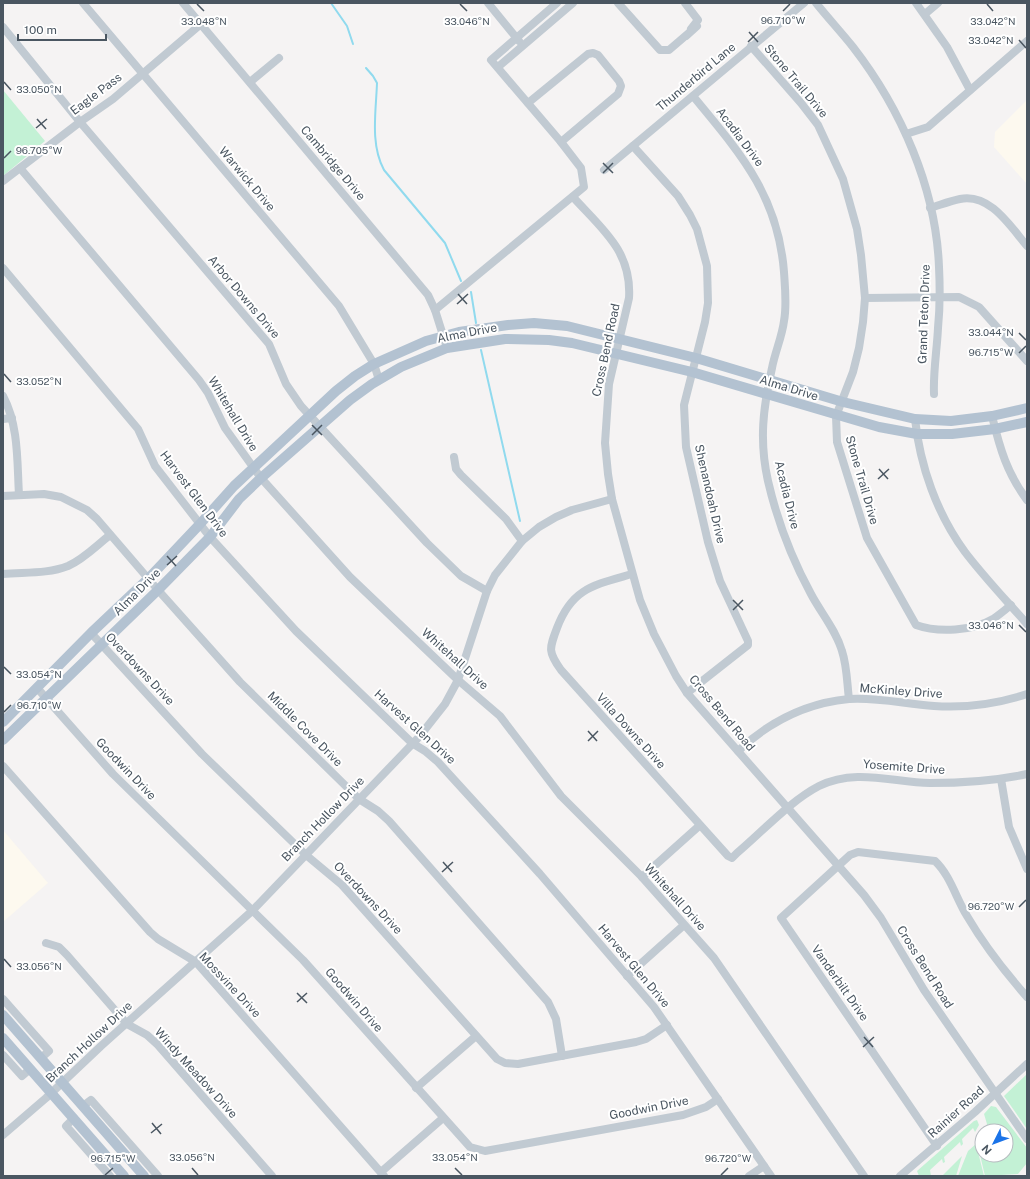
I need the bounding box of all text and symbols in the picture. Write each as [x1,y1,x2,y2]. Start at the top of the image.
text: 96.710°W [761,14,806,26]
text: 33.048°N [181,15,227,27]
text: 33.046°N [444,15,490,27]
text: 33.042°N [970,15,1016,27]
scale bar [18,16,106,42]
text: 100 m [24,23,57,37]
text: 33.042°N [968,34,1014,46]
street label: Thunderbird Lane [654,40,738,114]
street label: Stone Trail Drive [761,41,831,121]
street label: Eagle Pass [68,70,124,118]
text: 33.050°N [16,83,62,95]
street label: Acadia Drive [713,105,767,169]
street label: Cambridge Drive [298,123,368,203]
text: 96.705°W [16,144,63,156]
street label: Warwick Drive [216,144,278,214]
street label: Arbor Downs Drive [205,253,283,341]
street label: Grand Teton Drive [915,264,933,364]
street label: Cross Bend Road [589,302,623,398]
street label: Alma Drive [436,320,498,346]
text: 33.044°N [968,326,1014,338]
text: 96.715°W [969,346,1014,358]
street label: Alma Drive [758,372,820,404]
street label: Whitehall Drive [205,374,261,454]
text: 33.052°N [16,375,62,387]
street label: Stone Trail Drive [843,434,881,526]
street label: Shenandoah Drive [692,443,728,545]
street label: Harvest Glen Drive [157,448,231,540]
street label: Acadia Drive [772,459,802,531]
street label: Alma Drive [111,565,164,618]
text: 33.046°N [968,619,1014,631]
street label: Whitehall Drive [419,625,491,693]
street label: Overdowns Drive [103,630,177,708]
text: 33.054°N [16,668,62,680]
street label: Cross Bend Road [686,672,758,754]
street label: McKinley Drive [859,681,943,701]
street label: Harvest Glen Drive [372,687,459,767]
street label: Middle Cove Drive [265,689,345,769]
street label: Villa Downs Drive [593,690,669,772]
text: 96.710°W [17,699,62,711]
street label: Goodwin Drive [93,735,159,803]
street label: Yosemite Drive [862,757,946,777]
street label: Branch Hollow Drive [279,773,367,864]
street label: Overdowns Drive [331,859,405,937]
street label: Whitehall Drive [641,861,709,933]
text: 96.720°W [968,900,1015,912]
street label: Harvest Glen Drive [595,922,673,1011]
street label: Cross Bend Road [894,923,956,1011]
street label: Vanderbilt Drive [809,942,871,1024]
street label: Mossvine Drive [196,950,264,1021]
text: 33.056°N [16,960,62,972]
street label: Goodwin Drive [322,965,386,1035]
street label: Branch Hollow Drive [43,998,135,1086]
street label: Windy Meadow Drive [152,1025,240,1121]
street label: Rainier Road [925,1083,987,1141]
street label: Goodwin Drive [608,1093,690,1123]
north arrow [974,1123,1014,1163]
text: N [979,1142,994,1157]
text: 33.056°N [169,1151,215,1163]
text: 33.054°N [432,1151,478,1163]
text: 96.715°W [91,1152,136,1164]
text: 96.720°W [705,1152,752,1164]

